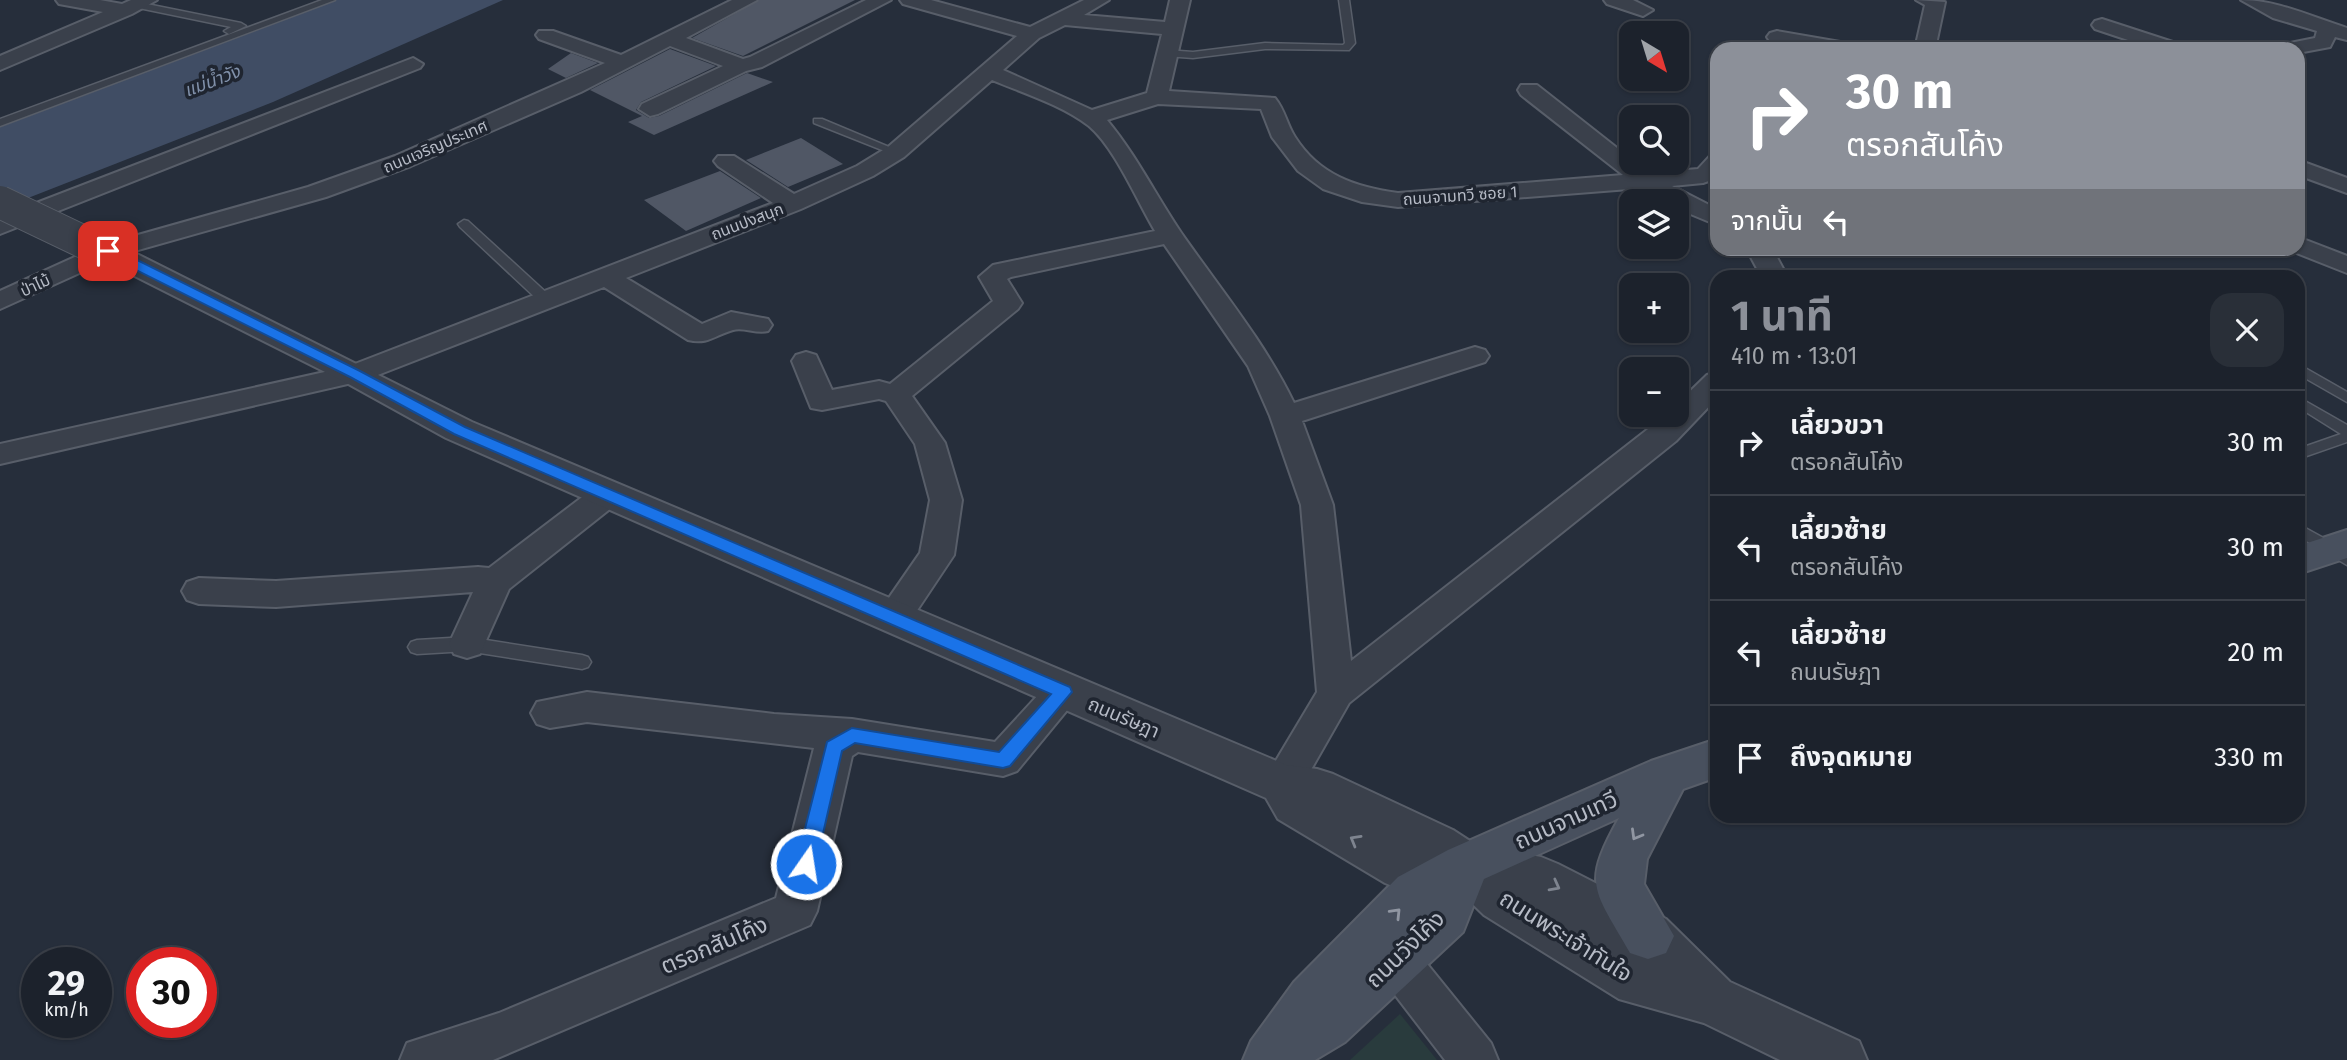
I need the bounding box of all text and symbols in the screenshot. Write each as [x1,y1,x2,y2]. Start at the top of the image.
north arrow [1619,21,1689,91]
map controls [1619,21,1689,427]
water label: แม่น้ำวัง [180,58,244,102]
text: 30 m [1846,62,1953,121]
icon: right [1731,70,1822,161]
button: search [1619,105,1689,175]
street label: ถนนเจริญประเทศ [380,116,490,177]
text: ตรอกสันโค้ง [1846,126,2004,164]
street label: ถนนจามทวี ซอย 1 [1402,182,1518,209]
button: layers [1619,189,1689,259]
street label: ถนนปงสนุก [708,199,786,244]
icon: left [1817,203,1855,241]
text: จากนั้น [1731,206,1803,237]
pin [78,221,138,281]
icon: arrive [89,232,127,270]
street label: ป่าไม้ [17,270,53,301]
button: + [1619,273,1689,343]
text: 1 นาที [1731,291,1833,341]
button: close [2210,293,2284,367]
text: 410 m · 13:01 [1731,342,1857,370]
button: − [1619,357,1689,427]
text: เลี้ยวขวา [1790,410,1884,441]
icon: right [1731,424,1769,462]
text: 30 m [2227,427,2284,458]
text: ตรอกสันโค้ง [1790,448,1903,476]
text: เลี้ยวซ้าย [1790,515,1887,546]
icon: left [1731,529,1769,567]
text: 30 m [2227,532,2284,563]
text: ตรอกสันโค้ง [1790,553,1903,581]
text: เลี้ยวซ้าย [1790,620,1887,651]
icon: left [1731,634,1769,672]
text: 20 m [2227,637,2284,668]
text: ถนนรัษฎา [1790,658,1881,686]
street label: ถนนรัษฎา [1085,692,1163,743]
icon: arrive [1731,739,1769,777]
text: ถึงจุดหมาย [1790,742,1913,773]
text: 330 m [2214,742,2284,773]
street label: ถนนจามเทวี [1510,785,1622,855]
position arrow [769,827,843,901]
one-way arrow [1631,828,1644,841]
one-way arrow [1350,835,1363,848]
one-way arrow [1548,878,1560,891]
street label: ถนนพระเจ้าทันใจ [1495,884,1637,988]
street label: ถนนวังโค้ง [1360,905,1450,993]
one-way arrow [1388,908,1401,921]
street label: ตรอกสันโค้ง [656,910,772,980]
speed limit sign: 30 [126,947,217,1038]
text: 29 [48,962,85,1004]
text: km/h [44,999,89,1021]

